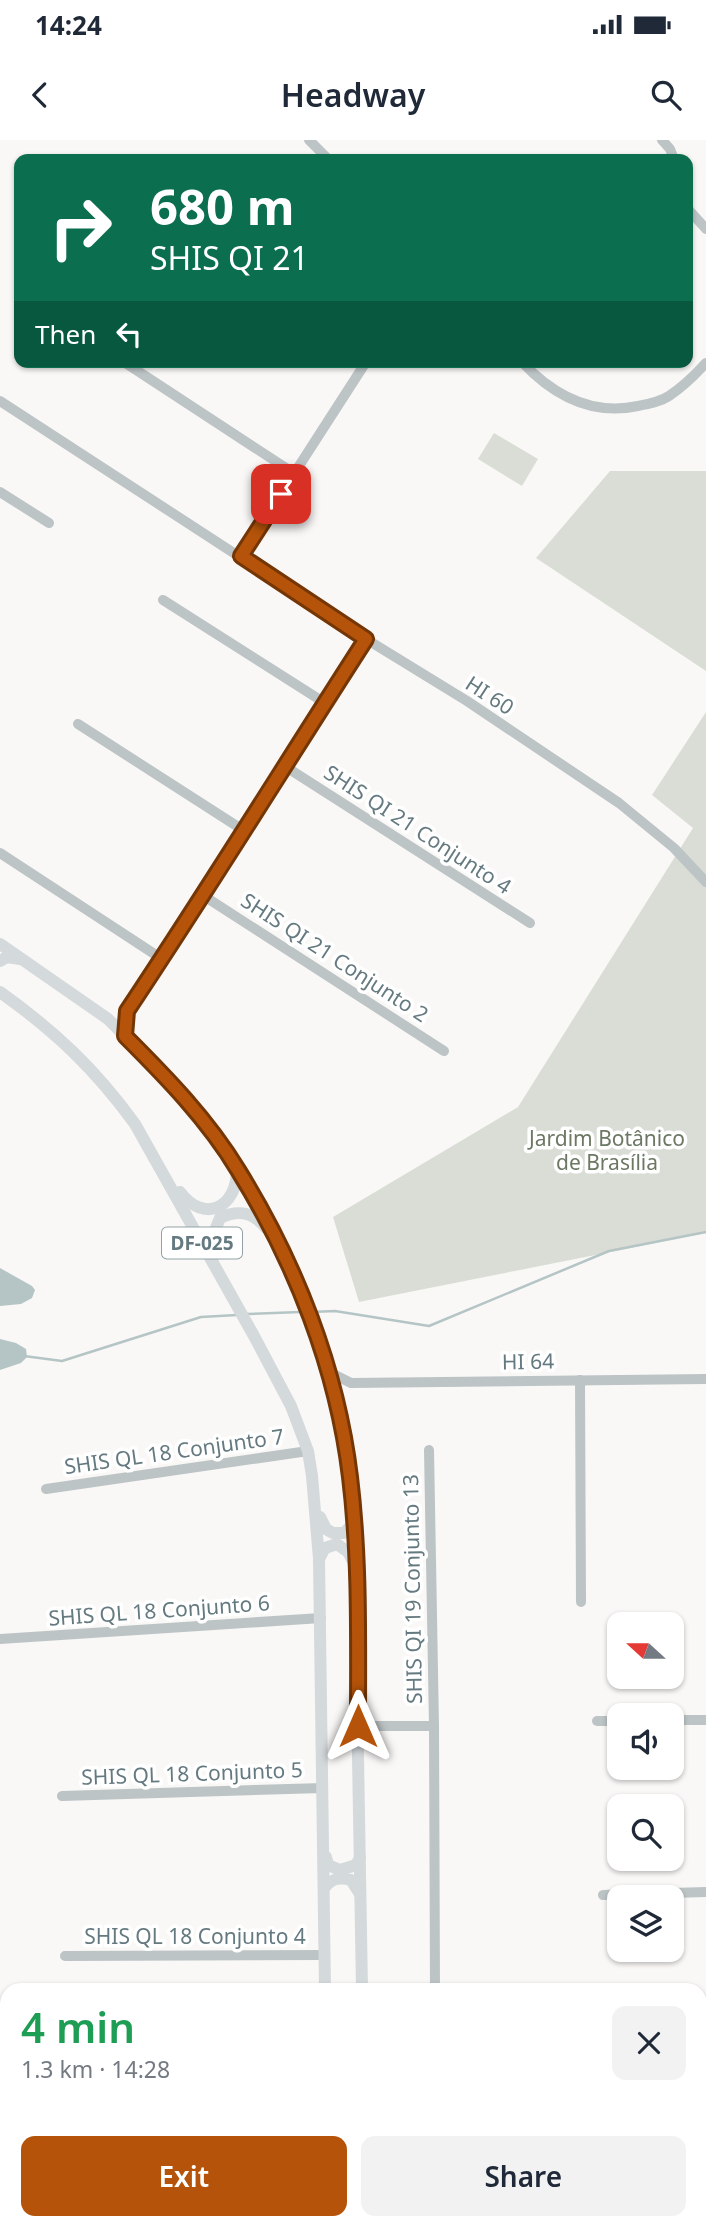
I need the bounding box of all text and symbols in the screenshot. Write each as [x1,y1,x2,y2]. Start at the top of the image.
text: 14:24 [35,7,102,43]
text: Headway [281,73,425,116]
icon: back [21,76,59,114]
icon: search [647,76,685,114]
text: 680 m [150,173,295,239]
icon: right [35,182,126,273]
text: SHIS QI 21 [150,236,309,279]
icon: left [110,315,148,353]
text: Then [35,316,96,352]
pin [251,464,311,524]
icon: arrive [262,475,300,513]
street label: HI 60 [460,669,520,721]
street label: SHIS QI 21 Conjunto 4 [319,758,517,900]
street label: SHIS QI 21 Conjunto 2 [236,886,434,1028]
park label: Jardim Botânico de Brasília [527,1124,685,1176]
road number: DF-025 [162,1228,242,1259]
street label: HI 64 [502,1347,554,1375]
street label: SHIS QL 18 Conjunto 7 [62,1422,286,1480]
street label: SHIS QI 19 Conjunto 13 [396,1474,428,1704]
street label: SHIS QL 18 Conjunto 6 [47,1588,271,1632]
north arrow [607,1612,684,1689]
map controls [607,1612,684,1962]
position arrow [321,1689,395,1763]
button: sound [607,1703,684,1780]
street label: SHIS QL 18 Conjunto 5 [81,1755,303,1791]
button: search [607,1794,684,1871]
button: layers [607,1885,684,1962]
street label: SHIS QL 18 Conjunto 4 [84,1922,306,1950]
text: 4 min [21,1998,135,2055]
button: close [612,2006,686,2080]
text: 1.3 km · 14:28 [21,2053,170,2085]
button: Exit [21,2136,347,2216]
button: Share [361,2136,686,2216]

